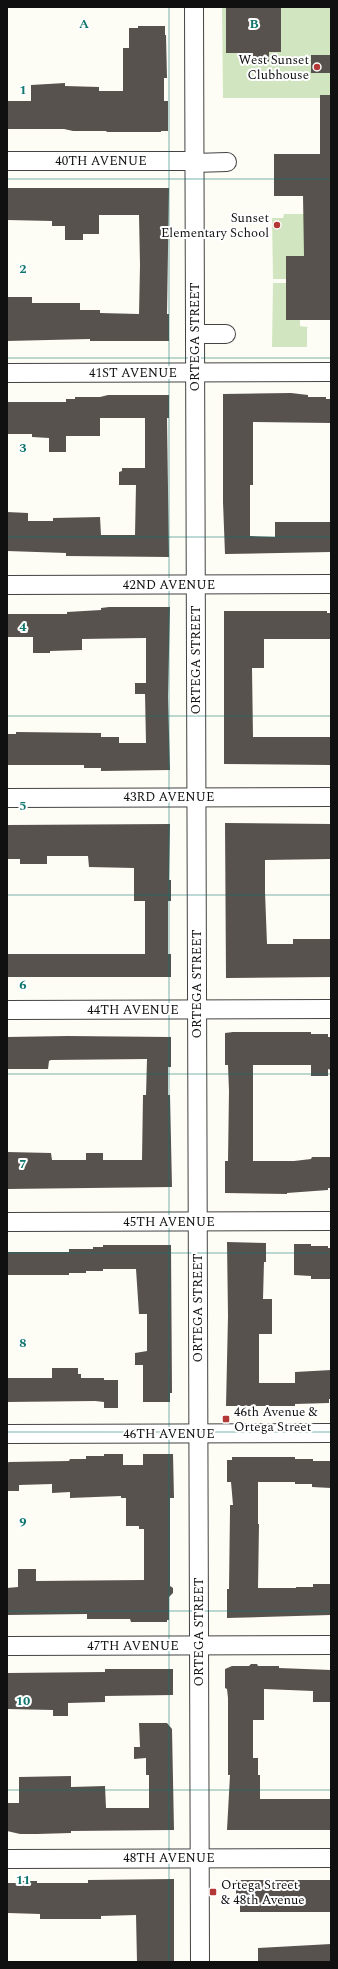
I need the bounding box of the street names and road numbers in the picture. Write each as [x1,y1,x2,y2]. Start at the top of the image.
street label: 40TH AVENUE [55,151,147,171]
street label: ORTEGA STREET [185,282,205,391]
street label: 41ST AVENUE [89,363,177,383]
street label: 42ND AVENUE [123,575,215,595]
street label: ORTEGA STREET [186,605,206,714]
street label: 43RD AVENUE [124,787,214,807]
street label: ORTEGA STREET [187,929,207,1038]
street label: 44TH AVENUE [87,1000,179,1020]
street label: 45TH AVENUE [123,1212,215,1232]
street label: ORTEGA STREET [188,1253,208,1362]
street label: 46TH AVENUE [123,1424,215,1444]
street label: ORTEGA STREET [189,1577,209,1686]
street label: 47TH AVENUE [87,1636,179,1656]
street label: 48TH AVENUE [123,1848,215,1868]

